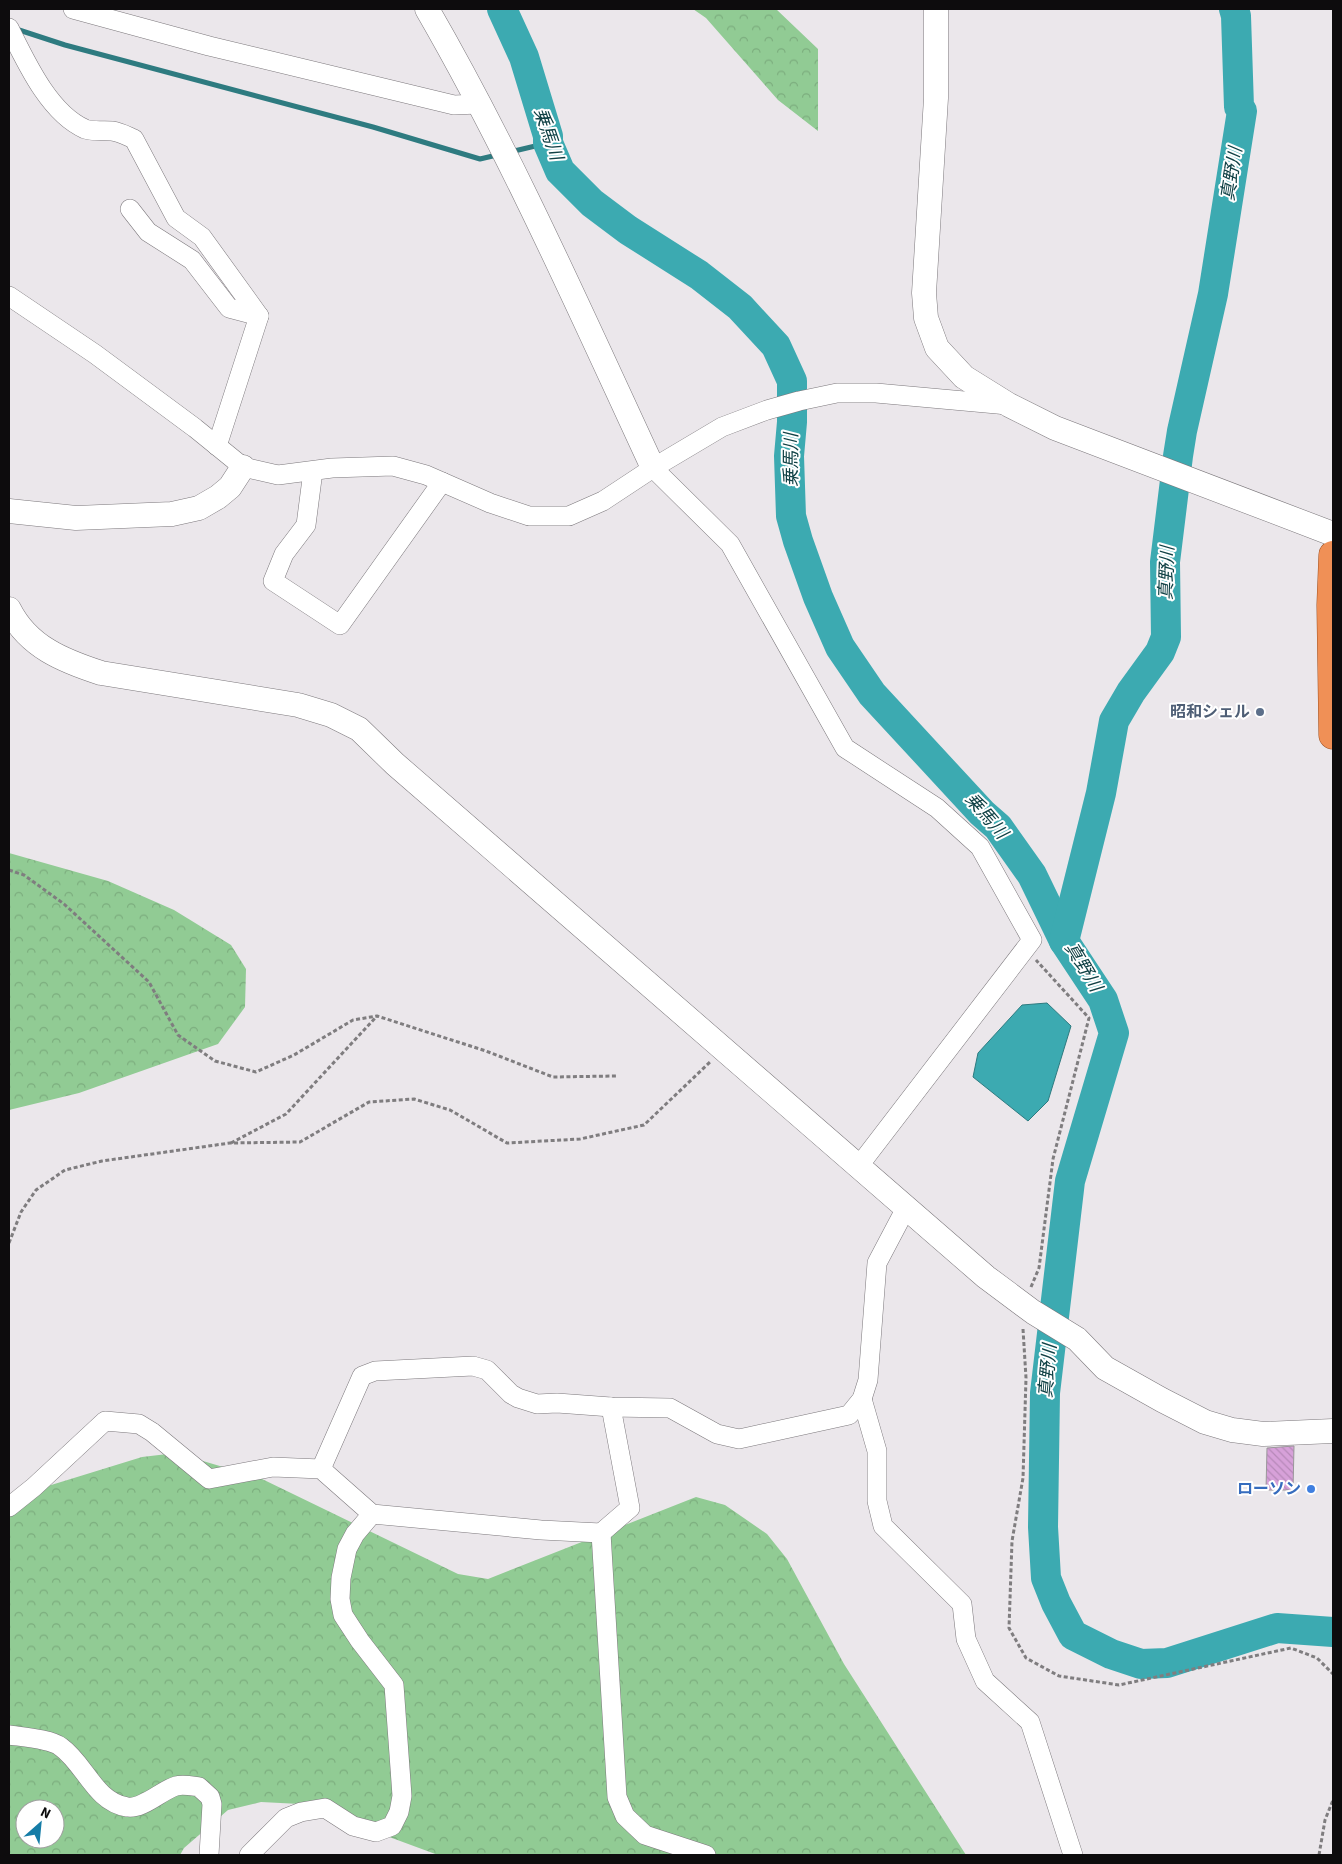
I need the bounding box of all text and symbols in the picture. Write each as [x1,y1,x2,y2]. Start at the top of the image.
water label: 乗馬川 [527,104,569,165]
water label: 真野川 [1215,143,1249,203]
water label: 乗馬川 [779,431,804,487]
water label: 真野川 [1154,544,1181,600]
place label: 昭和シェル [1170,701,1250,723]
marker: 昭和シェル [1254,706,1266,718]
water label: 乗馬川 [959,787,1014,846]
water label: 真野川 [1058,937,1109,998]
water label: 真野川 [1033,1341,1063,1399]
place label: ローソン [1237,1478,1301,1500]
marker: ローソン [1305,1483,1317,1495]
north arrow [15,1799,65,1849]
text: N [37,1802,54,1824]

